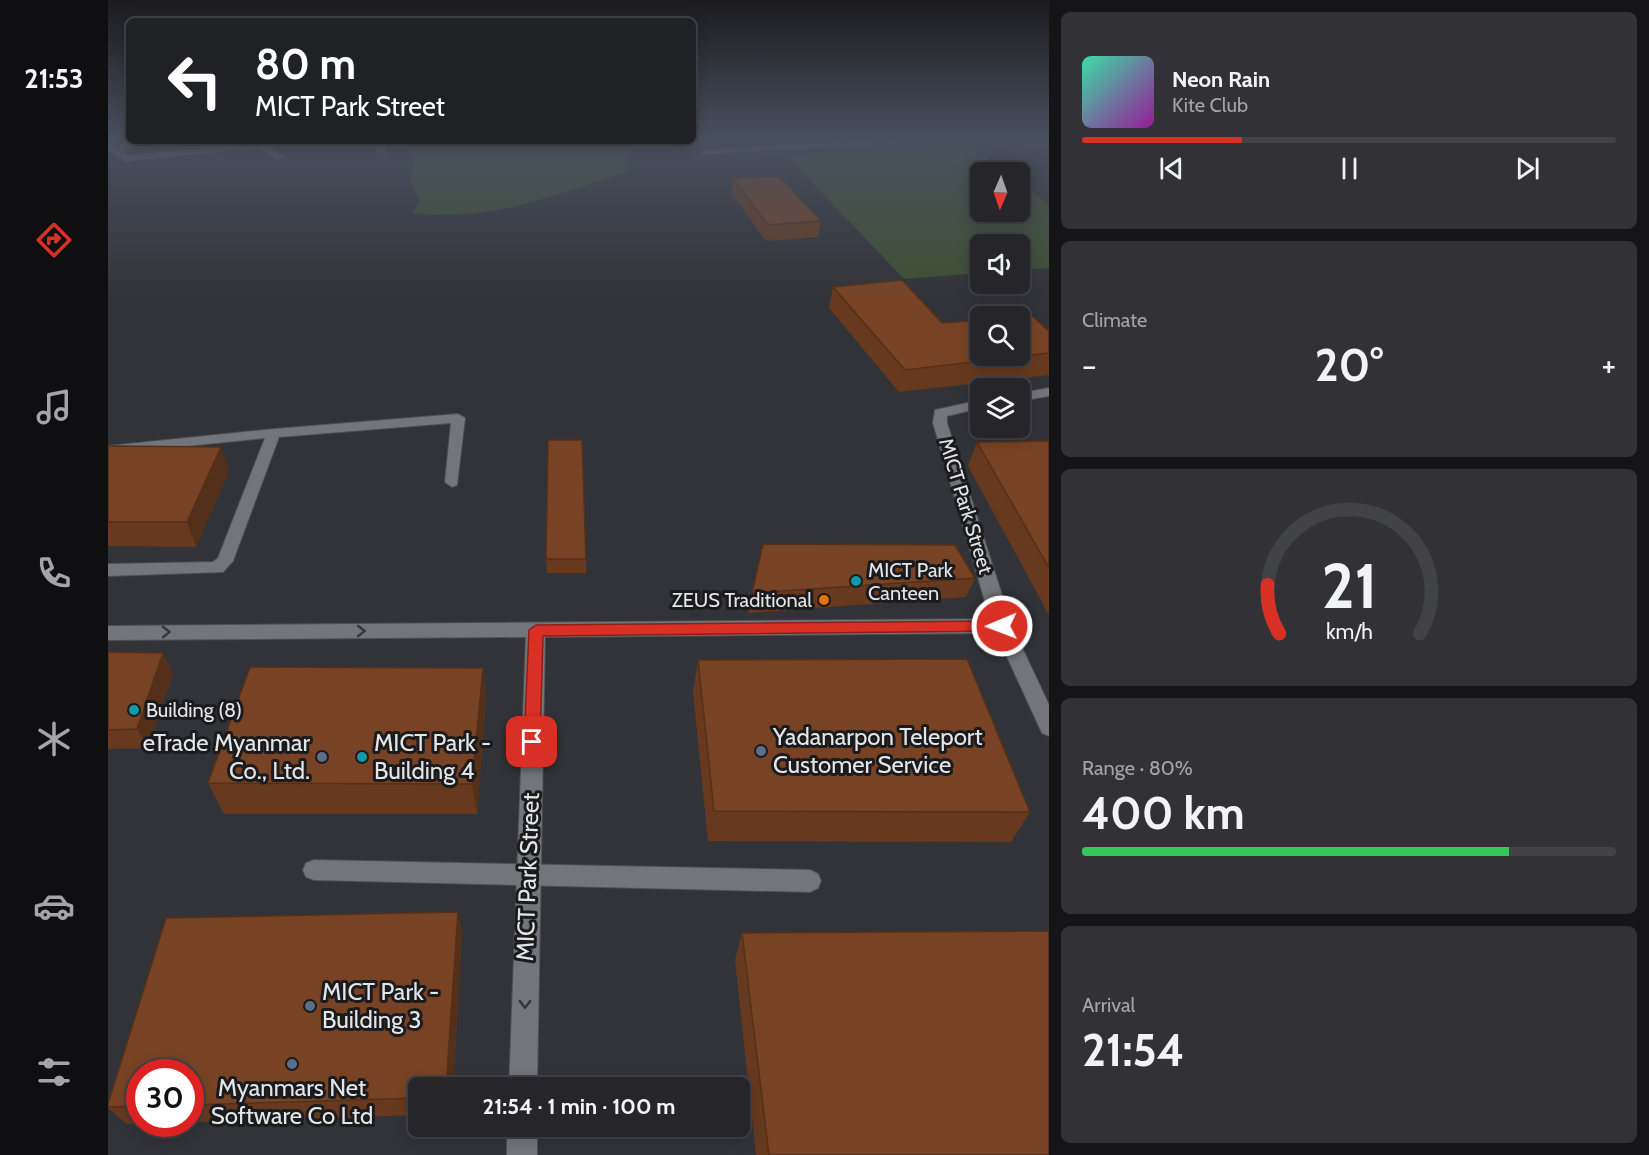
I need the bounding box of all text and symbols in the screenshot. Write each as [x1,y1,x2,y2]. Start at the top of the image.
text: 80 m [255,38,356,90]
icon: left [156,42,234,120]
text: 21:53 [24,62,84,95]
text: Neon Rain [1172,66,1270,93]
text: MICT Park Street [255,90,445,123]
text: Kite Club [1172,93,1248,117]
icon: previous [1155,152,1188,185]
icon: pause [1333,152,1366,185]
icon: next [1511,152,1544,185]
north arrow [970,162,1030,222]
map controls [970,162,1030,438]
icon: directions [33,219,75,261]
button: sound [970,234,1030,294]
button: search [970,306,1030,366]
text: Climate [1082,308,1147,332]
text: 20° [1315,338,1383,392]
text: − [1082,345,1097,385]
text: + [1601,345,1616,385]
button: layers [970,378,1030,438]
icon: music [33,386,75,428]
street label: MICT Park Street [934,435,998,577]
text: 21 [1321,549,1377,625]
icon: phone [33,552,75,594]
place label: MICT Park Canteen [868,558,953,605]
marker: MICT Park Canteen [849,574,863,588]
place label: ZEUS Traditional [672,588,812,612]
marker: ZEUS Traditional [817,593,831,607]
position arrow [970,594,1034,658]
text: km/h [1326,619,1372,645]
one-way arrow [357,625,366,637]
one-way arrow [162,626,171,638]
place label: Building (8) [146,698,242,722]
marker: Building (8) [127,703,141,717]
pin [506,716,557,767]
icon: climate [33,718,75,760]
place label: Yadanarpon Teleport Customer Service [772,722,983,779]
icon: arrive [515,725,548,758]
place label: eTrade Myanmar Co., Ltd. [143,728,310,785]
place label: MICT Park - Building 4 [374,728,491,785]
marker: Yadanarpon Teleport Customer Service [754,744,768,758]
marker: eTrade Myanmar Co., Ltd. [315,750,329,764]
marker: MICT Park - Building 4 [355,750,369,764]
text: Range · 80% [1082,756,1193,780]
text: 400 km [1082,786,1245,840]
street label: MICT Park Street [510,792,545,962]
icon: car [33,885,75,927]
place label: MICT Park - Building 3 [322,977,439,1034]
text: Arrival [1082,993,1135,1017]
marker: MICT Park - Building 3 [303,999,317,1013]
one-way arrow [519,999,531,1008]
text: 21:54 [1082,1023,1185,1077]
icon: filters [33,1051,75,1093]
marker: Myanmars Net Software Co Ltd [285,1057,299,1071]
speed limit sign: 30 [126,1059,204,1137]
place label: Myanmars Net Software Co Ltd [211,1073,373,1130]
text: 21:54 · 1 min · 100 m [483,1093,675,1120]

